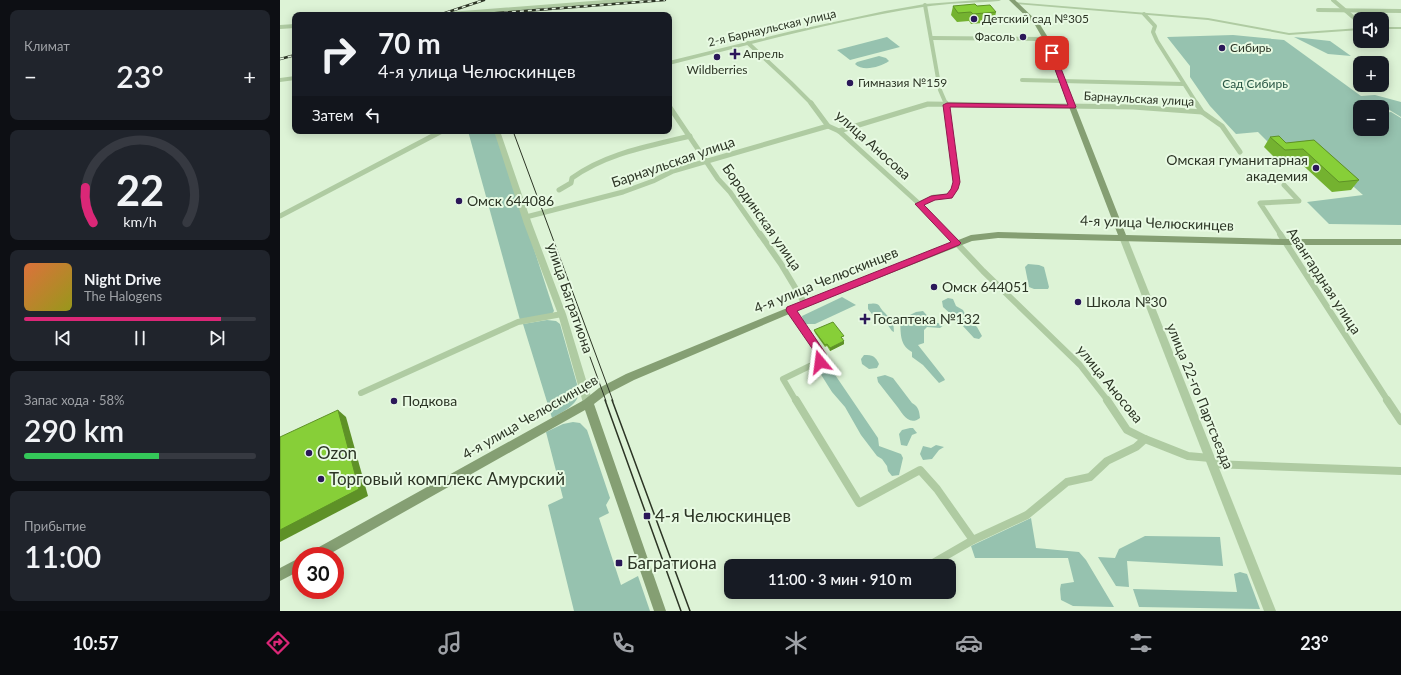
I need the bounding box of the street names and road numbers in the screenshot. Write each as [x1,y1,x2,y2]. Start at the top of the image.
street label: 2-я Барнаульская улица [706,5,837,50]
street label: Барнаульская улица [1083,88,1195,109]
street label: улица Аносова [832,106,915,183]
street label: Барнаульская улица [609,132,737,191]
street label: Бородинская улица [719,160,806,273]
street label: 4-я улица Челюскинцев [1080,211,1234,234]
street label: Авангардная улица [1284,224,1365,337]
street label: улица Багратиона [544,240,597,355]
street label: 4-я улица Челюскинцев [751,243,900,316]
street label: улица 22-го Партсъезда [1163,320,1238,471]
street label: улица Аносова [1074,341,1147,426]
street label: 4-я улица Челюскинцев [459,371,601,462]

